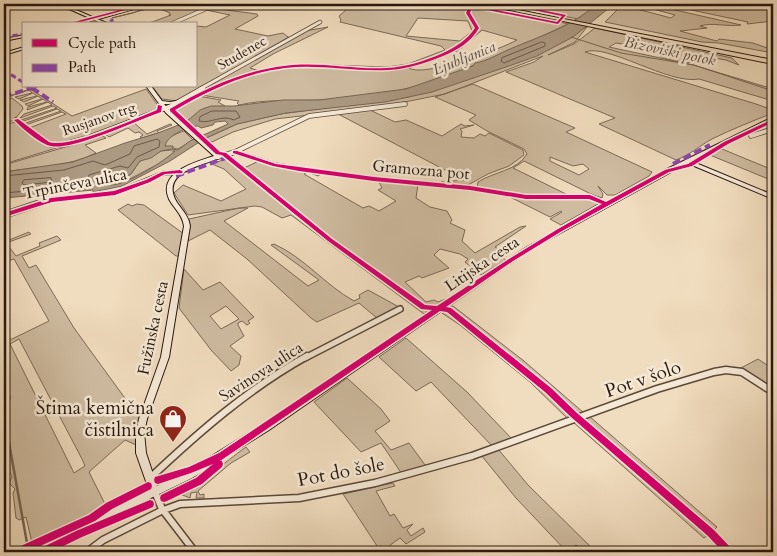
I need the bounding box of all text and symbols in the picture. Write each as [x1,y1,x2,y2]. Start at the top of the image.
legend [22,22,198,88]
street label: Studenec [214,31,270,75]
water label: Bizoviški potok [622,32,718,71]
text: Cycle path [68,33,137,53]
water label: Ljubljanica [430,36,499,80]
text: Path [68,57,97,77]
street label: Rusjanov trg [60,98,138,140]
street label: Gramozna pot [372,155,470,185]
street label: Trpinčeva ulica [21,163,129,205]
street label: Litijska cesta [441,231,524,297]
street label: Fužinska cesta [132,279,174,377]
street label: Savinova ulica [215,337,307,407]
street label: Pot v šolo [601,354,685,404]
place label: Štima kemična čistilnica [36,395,154,443]
shop icon: Štima kemična čistilnica [158,404,188,443]
street label: Pot do šole [295,451,387,493]

